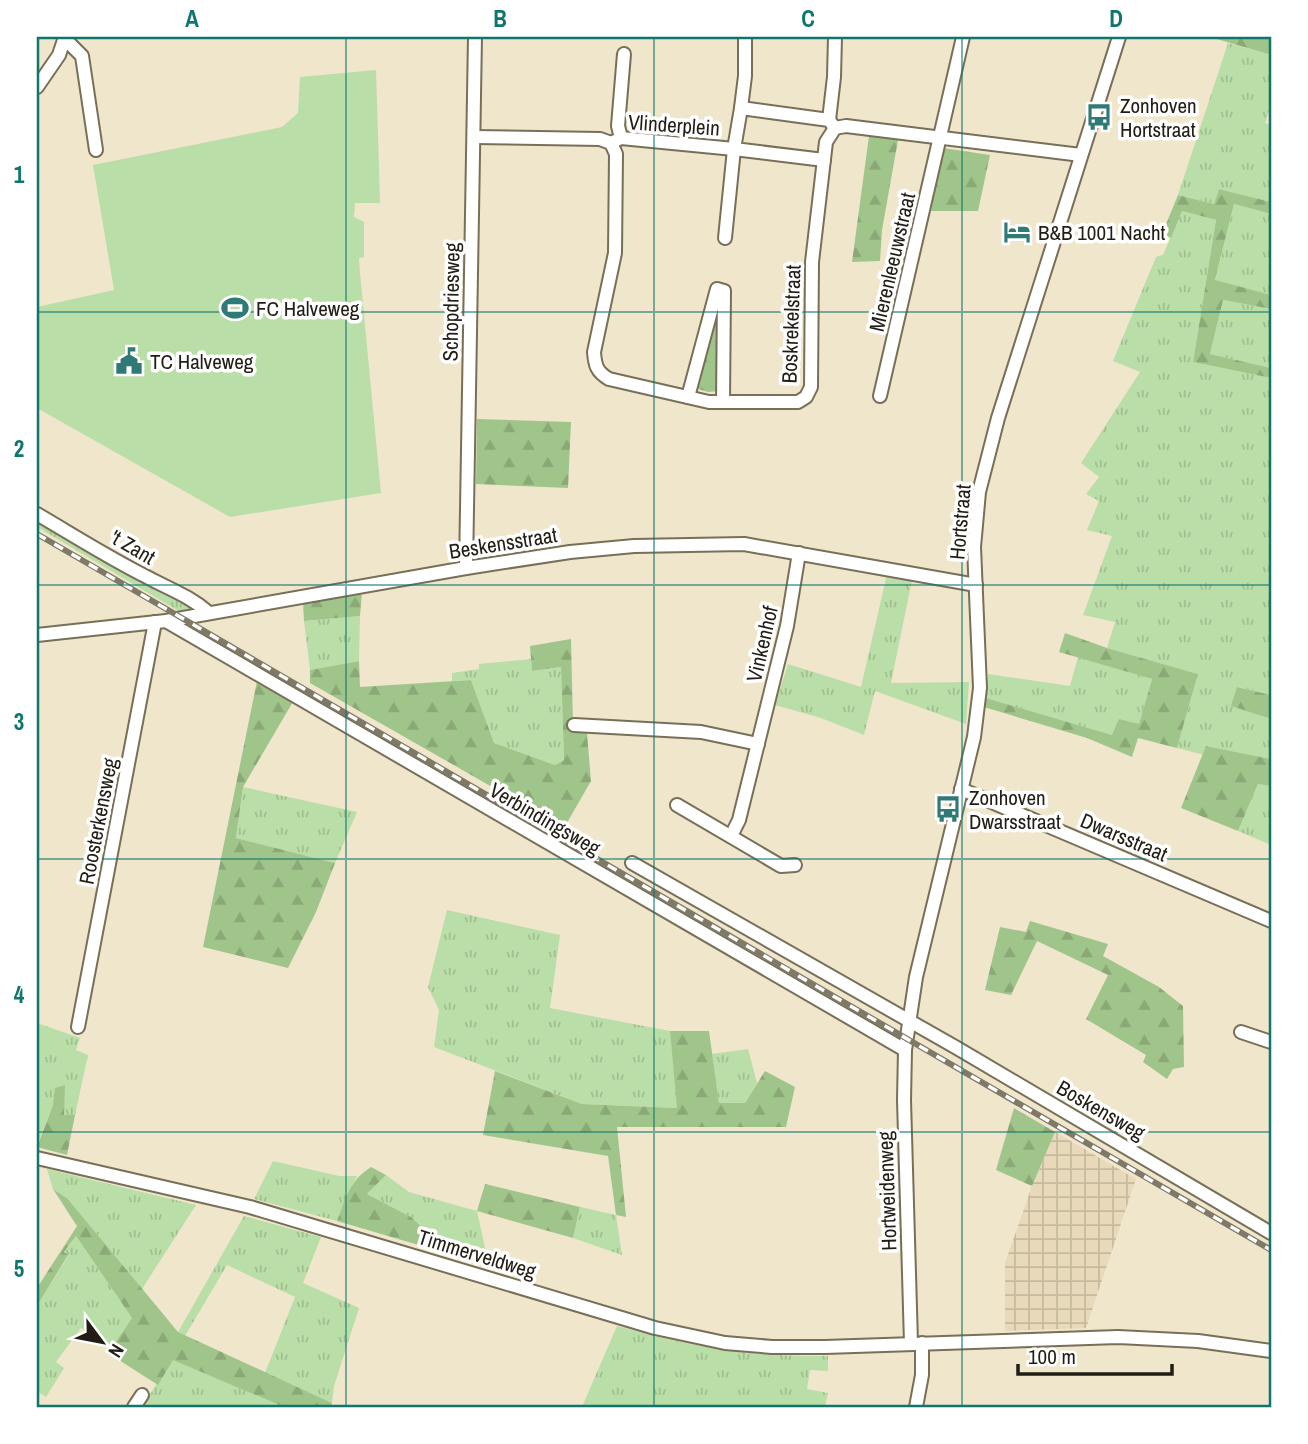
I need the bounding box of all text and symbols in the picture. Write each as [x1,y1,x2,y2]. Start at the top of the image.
text: A [185,3,199,34]
text: B [493,3,507,34]
text: C [801,3,815,34]
text: D [1109,3,1123,34]
place label: Zonhoven Hortstraat [1120,91,1197,144]
bus stop icon: Zonhoven Hortstraat [1084,102,1114,132]
street label: Vlinderplein [627,107,721,143]
text: 1 [14,159,25,190]
street label: Mierenleeuwstraat [862,190,922,334]
hotel icon: B&B 1001 Nacht [1002,217,1032,247]
place label: B&B 1001 Nacht [1038,218,1166,247]
street label: Schopdriesweg [435,242,467,362]
street label: Boskrekelstraat [774,264,808,384]
sports icon: FC Halveweg [220,293,250,323]
place label: FC Halveweg [256,294,360,323]
public building icon: TC Halveweg [114,346,144,376]
place label: TC Halveweg [150,347,254,376]
text: 2 [14,433,24,464]
street label: Hortstraat [942,483,978,561]
street label: Beskensstraat [447,520,559,566]
street label: 't Zant [105,523,161,571]
street label: Vinkenhof [739,603,785,685]
text: 3 [14,706,24,737]
street label: Roosterkensweg [72,755,125,887]
street label: Verbindingsweg [484,776,606,863]
place label: Zonhoven Dwarsstraat [969,783,1061,836]
bus stop icon: Zonhoven Dwarsstraat [933,794,963,824]
street label: Dwarsstraat [1076,806,1172,868]
text: 4 [14,979,25,1010]
street label: Boskensweg [1051,1073,1151,1147]
street label: Hortweidenweg [870,1130,904,1251]
street label: Timmerveldweg [414,1222,540,1286]
text: 5 [14,1253,24,1284]
north arrow [66,1308,136,1378]
scale bar [1018,1332,1172,1376]
text: N [102,1339,130,1363]
text: 100 m [1028,1342,1076,1371]

